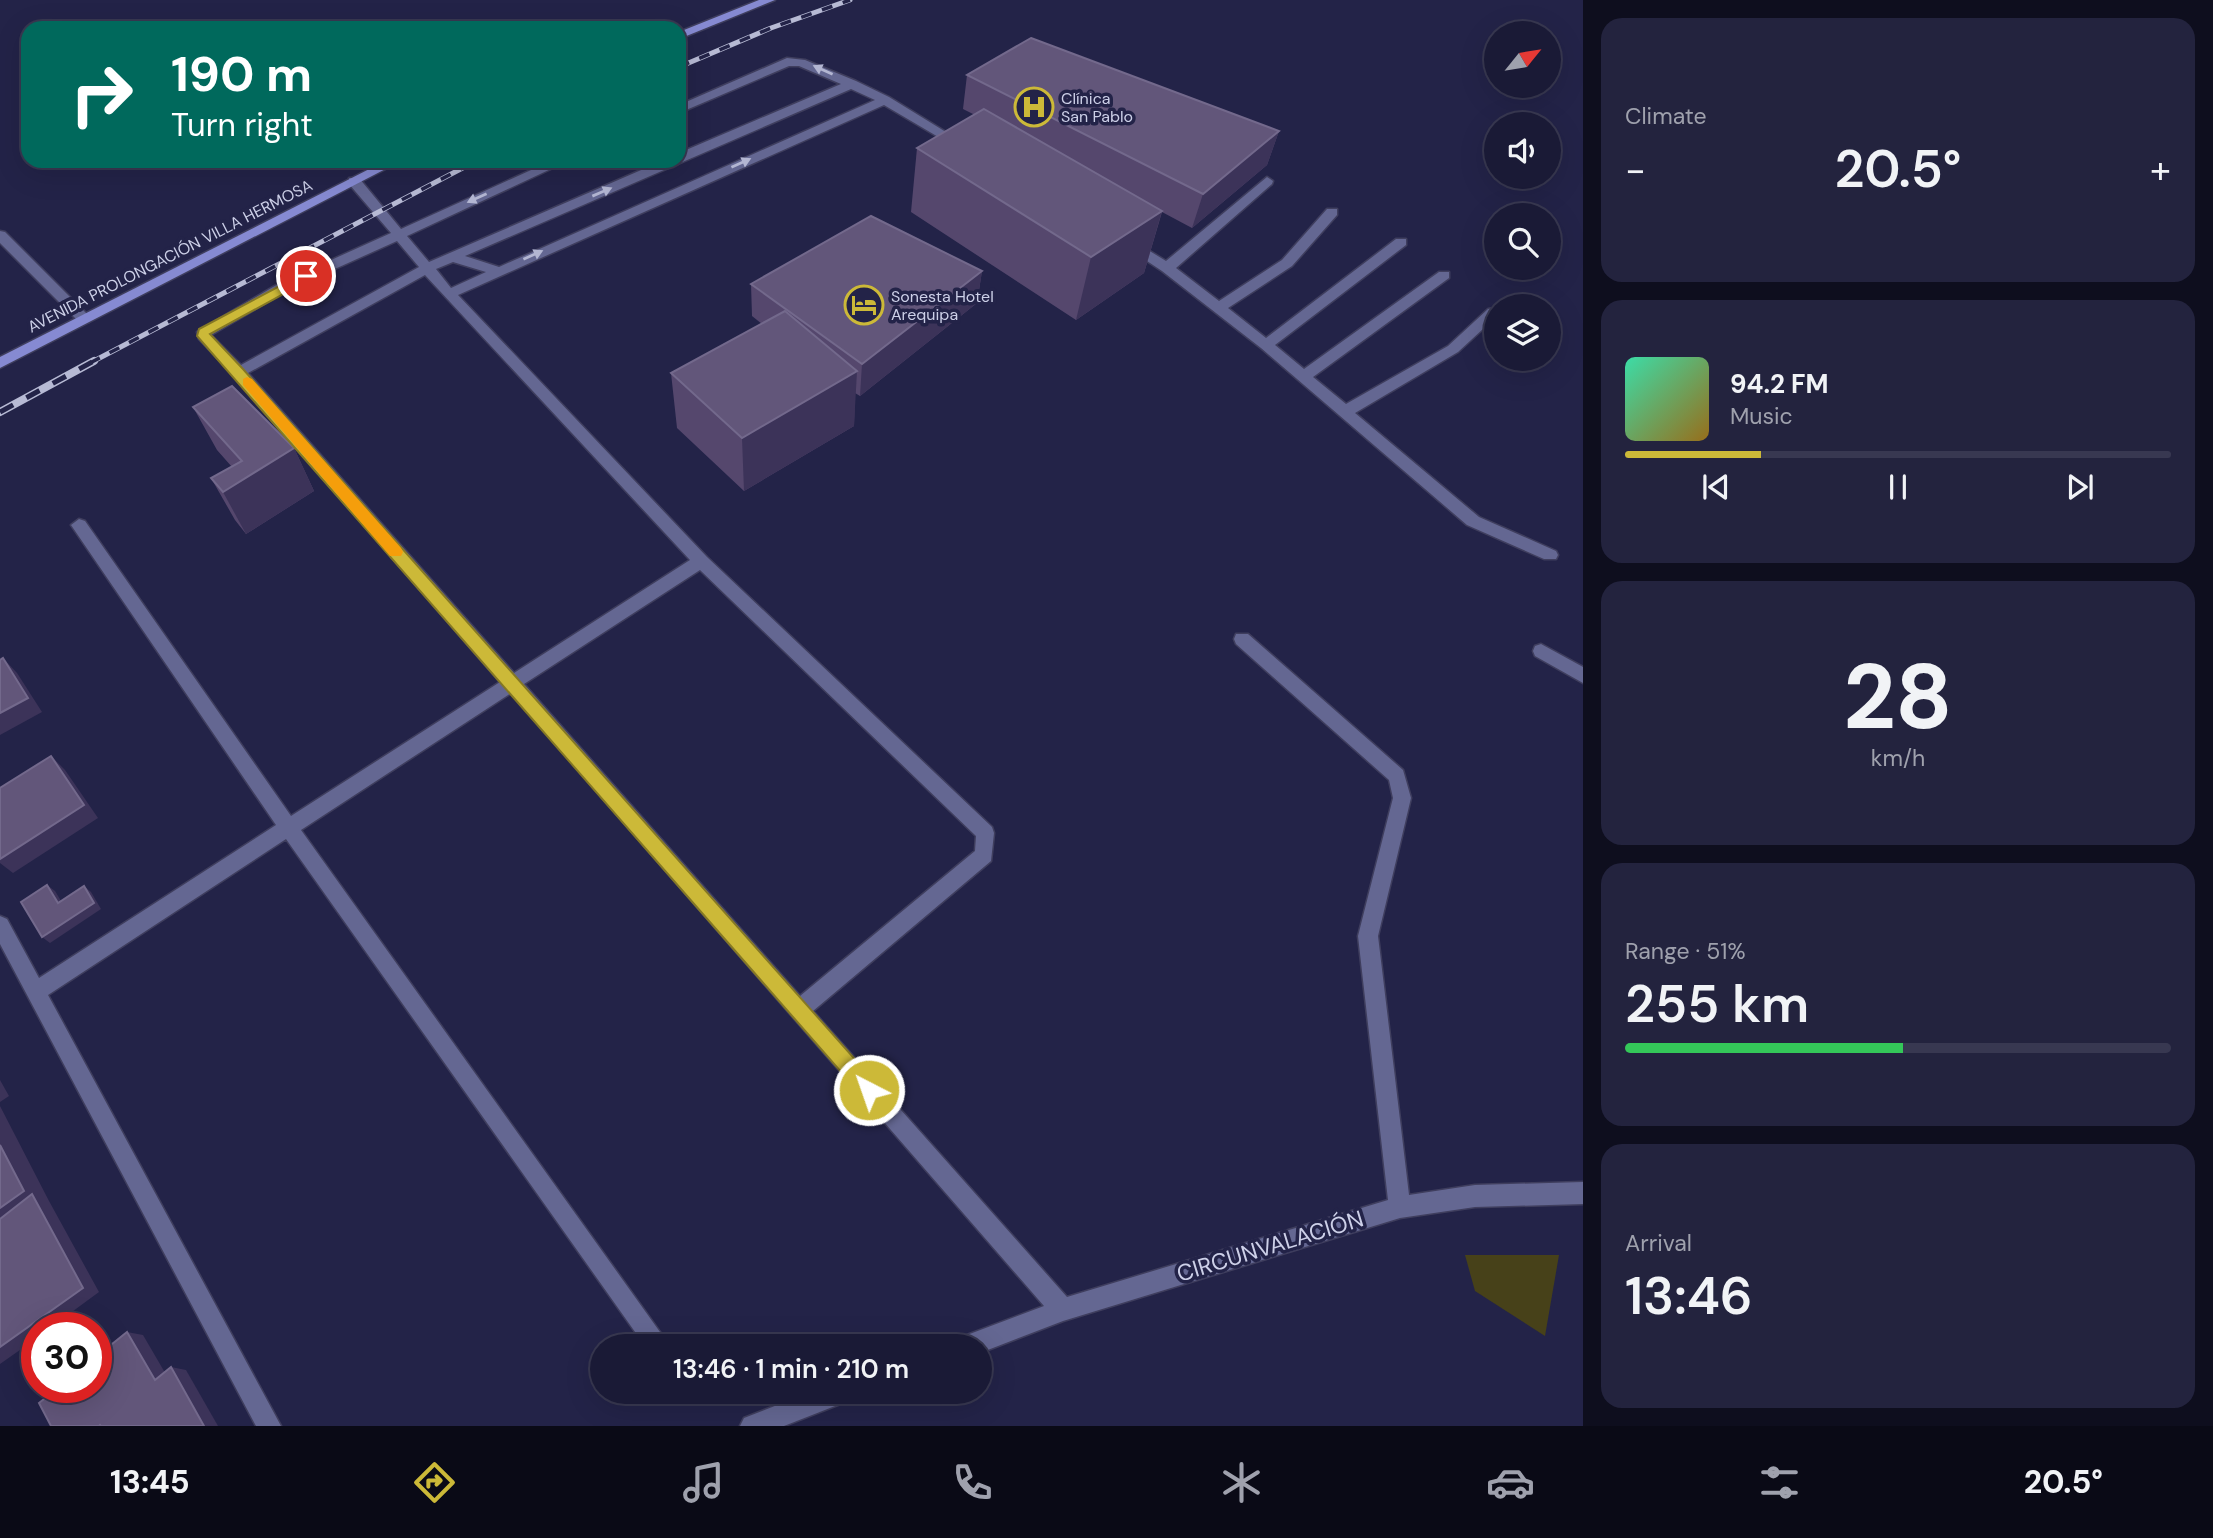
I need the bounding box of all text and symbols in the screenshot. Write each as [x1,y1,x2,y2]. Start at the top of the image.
north arrow [1484,21,1561,98]
map controls [1484,21,1561,371]
text: 190 m [171,42,312,106]
icon: right [56,49,147,140]
one-way arrow [813,64,833,76]
hospital icon: Clínica San Pablo [1013,86,1055,128]
place label: Clínica San Pablo [1061,88,1133,127]
text: Climate [1625,101,1707,131]
text: Turn right [171,104,313,146]
button: sound [1484,112,1561,189]
text: 20.5° [1835,135,1961,203]
text: − [1625,145,1646,195]
text: + [2150,145,2171,195]
one-way arrow [731,157,752,168]
street label: AVENIDA PROLONGACIÓN VILLA HERMOSA [24,174,316,337]
one-way arrow [592,186,612,198]
one-way arrow [467,192,487,204]
button: search [1484,203,1561,280]
pin [276,246,336,306]
one-way arrow [523,249,544,260]
icon: arrive [287,257,325,295]
hotel icon: Sonesta Hotel Arequipa [843,284,885,326]
place label: Sonesta Hotel Arequipa [891,286,994,325]
button: layers [1484,294,1561,371]
text: 94.2 FM [1730,367,1829,401]
text: Music [1730,401,1793,431]
icon: previous [1697,468,1735,506]
icon: pause [1879,468,1917,506]
icon: next [2061,468,2099,506]
text: 28 [1843,638,1953,756]
text: km/h [1871,743,1925,773]
text: Range · 51% [1625,936,1746,966]
text: 255 km [1625,970,1809,1038]
position arrow [832,1053,906,1127]
street label: CIRCUNVALACIÓN [1173,1203,1367,1289]
text: Arrival [1625,1228,1692,1258]
text: 13:46 [1625,1262,1753,1330]
speed limit sign: 30 [21,1312,112,1403]
text: 13:46 · 1 min · 210 m [673,1352,909,1386]
icon: directions [410,1458,459,1507]
icon: music [679,1458,728,1507]
icon: phone [948,1458,997,1507]
icon: climate [1217,1458,1266,1507]
icon: car [1486,1458,1535,1507]
icon: filters [1755,1458,1804,1507]
text: 13:45 [110,1461,190,1503]
text: 20.5° [2024,1461,2103,1503]

